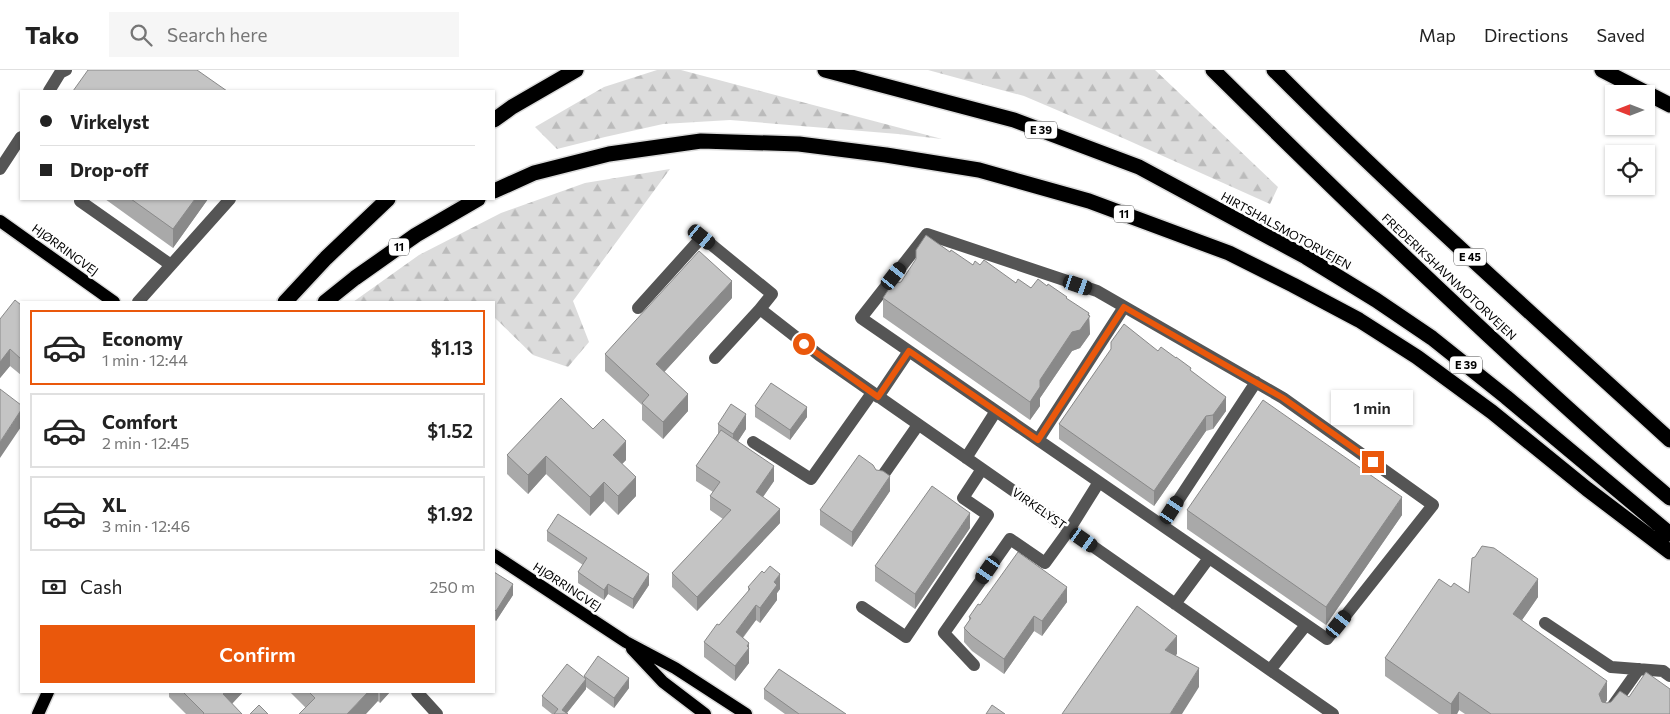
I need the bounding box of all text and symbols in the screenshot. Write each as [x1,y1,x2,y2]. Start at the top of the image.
search box [109,12,459,57]
text: Tako [25,20,79,49]
icon: search [127,21,155,49]
text: Search here [167,23,267,46]
text: Map [1419,24,1456,46]
text: Directions [1484,24,1568,46]
text: Saved [1596,24,1645,46]
north arrow [1605,85,1655,135]
map controls [1605,85,1655,195]
text: Virkelyst [70,110,149,133]
road number: E 39 [1025,122,1057,138]
button: locate [1605,145,1655,195]
text: Drop-off [70,158,149,181]
street label: HIRTSHALSMOTORVEJEN [1218,188,1354,273]
road number: 11 [1114,206,1134,222]
street label: FREDERIKSHAVNMOTORVEJEN [1379,210,1520,343]
street label: HJØRRINGVEJ [29,220,101,279]
car [685,222,718,252]
road number: 11 [389,238,409,256]
road number: E 45 [1454,248,1486,266]
car [878,260,909,292]
car [1061,273,1094,297]
icon: car [42,325,87,370]
text: Economy [102,327,183,350]
route start [793,333,815,355]
text: $1.13 [431,336,473,359]
text: 1 min · 12:44 [102,350,188,369]
road number: E 39 [1450,356,1482,374]
callout: 1 min [1332,390,1414,424]
text: 1 min [1353,398,1391,417]
icon: car [42,408,87,453]
text: Comfort [102,410,178,433]
text: $1.52 [427,419,473,442]
text: 2 min · 12:45 [102,433,189,452]
route end [1362,451,1384,473]
street label: VIRKELYST [1010,485,1069,532]
icon: car [42,491,87,536]
text: XL [102,493,127,516]
car [1157,493,1186,527]
text: $1.92 [427,502,473,525]
text: 3 min · 12:46 [102,516,190,535]
car [1067,525,1100,555]
car [973,553,1002,587]
street label: HJØRRINGVEJ [530,559,604,614]
icon: cash [40,573,68,601]
text: Cash [80,575,122,598]
text: 250 m [429,577,475,596]
car [1323,608,1354,640]
button: Confirm [40,625,475,683]

